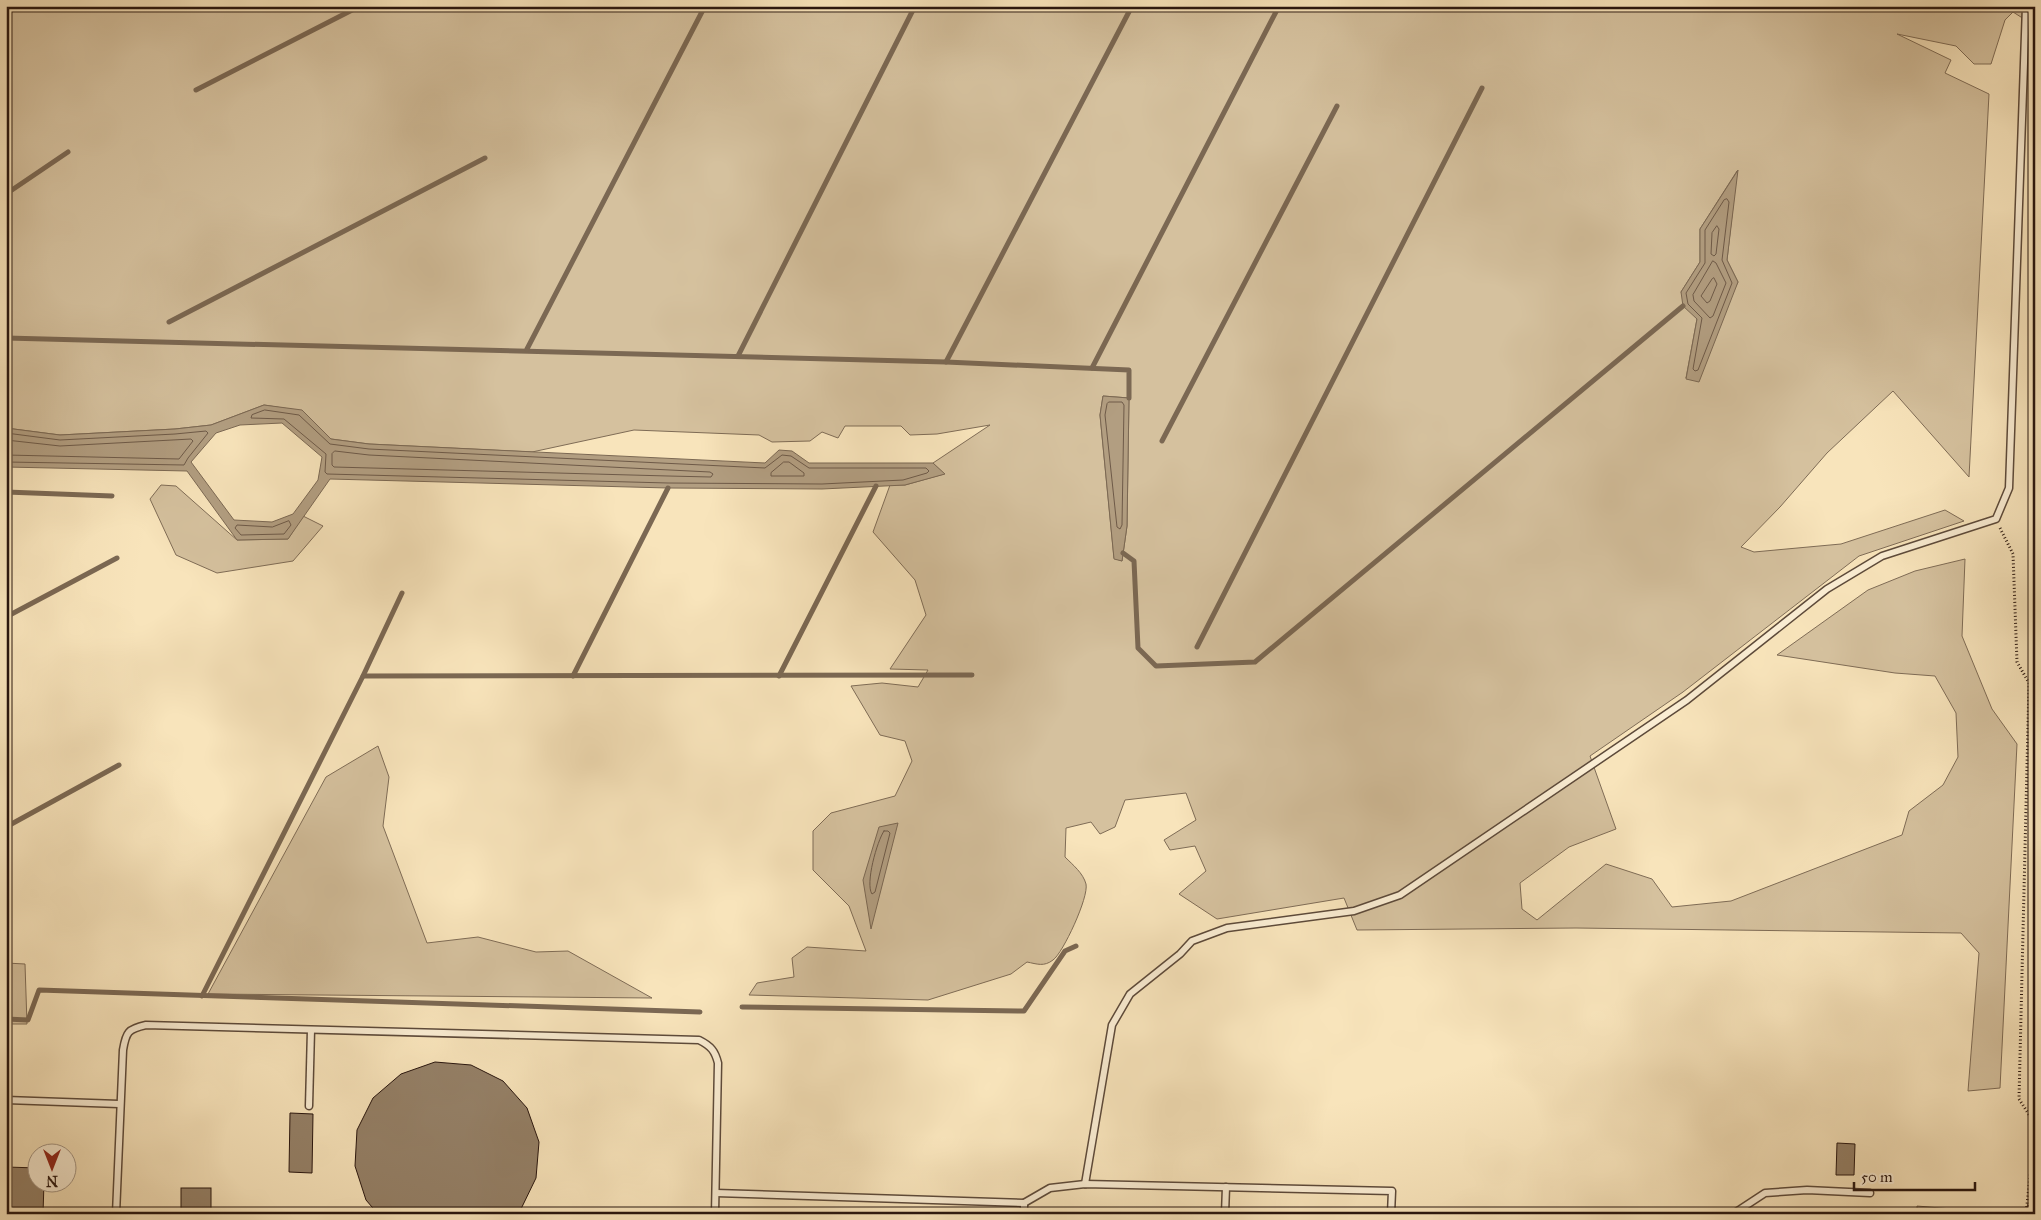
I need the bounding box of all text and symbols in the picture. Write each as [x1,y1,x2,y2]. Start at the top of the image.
north arrow [28,1142,78,1192]
scale bar [1854,1160,1975,1192]
text: 50 m [1861,1168,1893,1186]
text: N [46,1172,58,1189]

